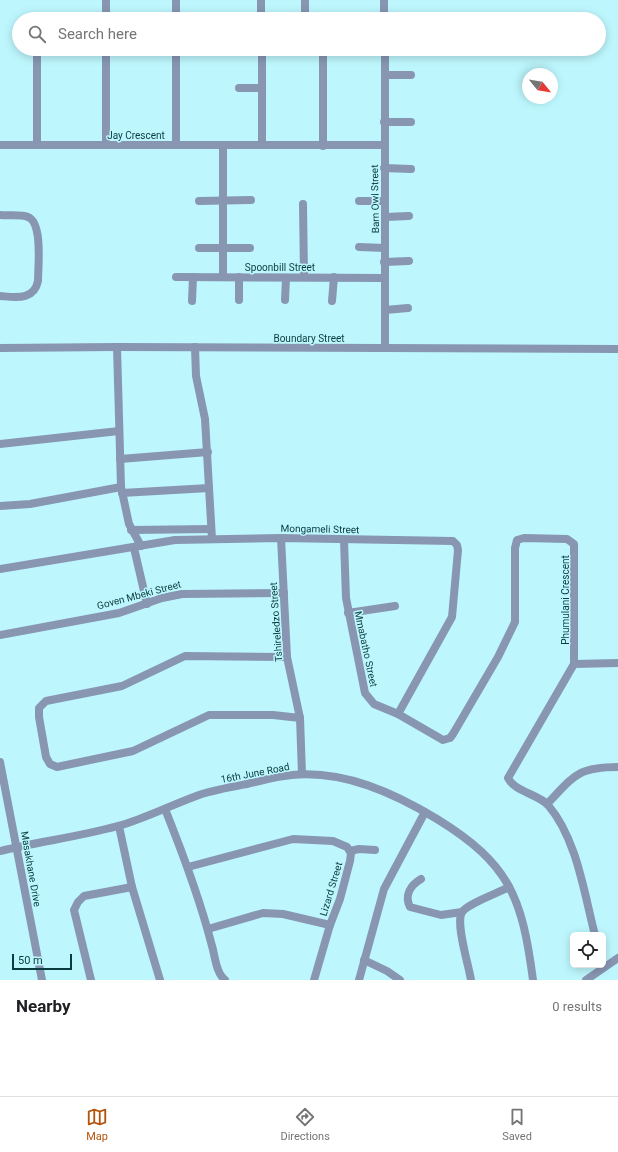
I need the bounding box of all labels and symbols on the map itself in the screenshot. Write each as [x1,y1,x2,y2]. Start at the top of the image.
north arrow [522,68,558,104]
street label: Jay Crescent [107,130,165,141]
street label: Barn Owl Street [369,165,381,233]
street label: Spoonbill Street [245,262,315,273]
street label: Boundary Street [273,333,345,344]
street label: Mongameli Street [281,523,359,535]
street label: Phumulani Crescent [560,555,571,645]
street label: Goven Mbeki Street [96,578,182,612]
street label: Tshireledzo Street [268,582,284,662]
street label: Mmabatho Street [353,610,379,688]
street label: 16th June Road [220,761,290,785]
street label: Masakhane Drive [19,830,43,908]
street label: Lizard Street [318,861,344,917]
scale bar [12,952,72,971]

